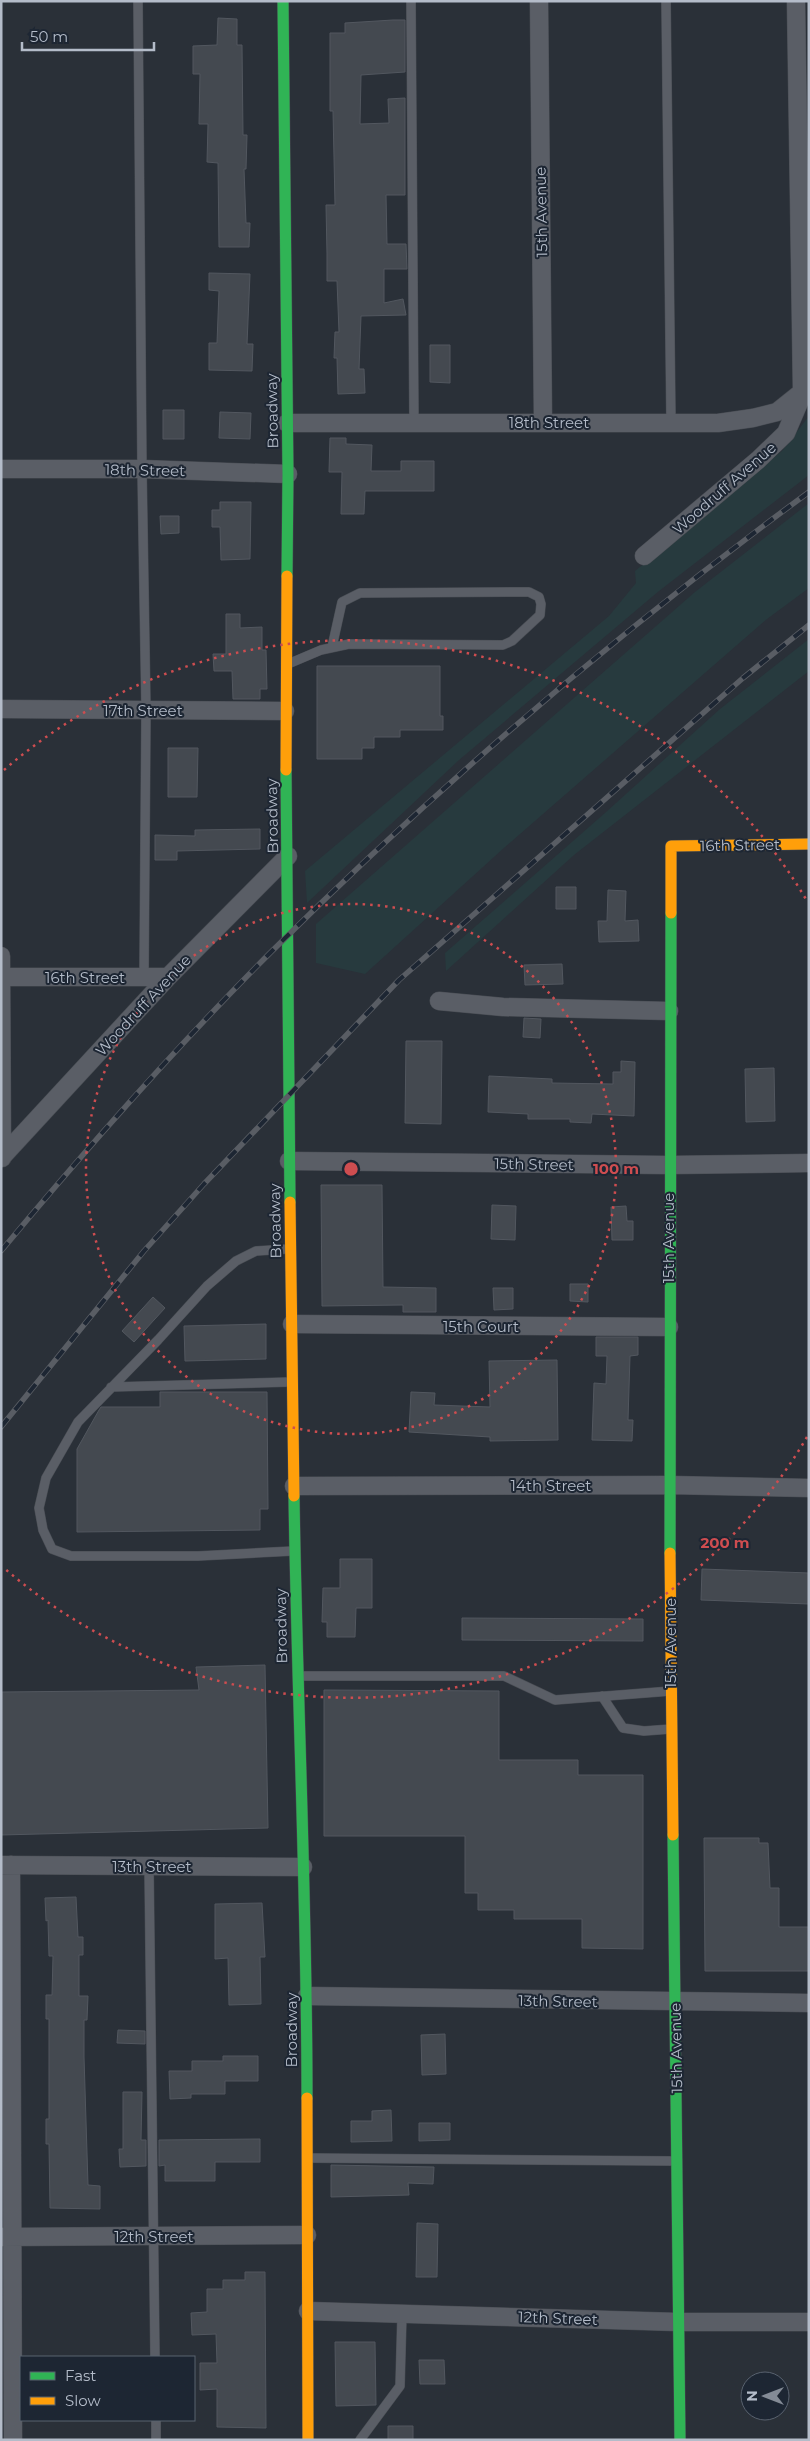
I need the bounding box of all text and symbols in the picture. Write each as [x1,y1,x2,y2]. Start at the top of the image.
scale bar [22,20,155,52]
text: 50 m [30,27,68,46]
street label: 15th Avenue [531,166,551,258]
street label: Broadway [262,372,282,449]
street label: 18th Street [509,413,589,432]
street label: Woodruff Avenue [668,438,780,538]
street label: 18th Street [105,460,185,480]
street label: 17th Street [103,701,183,720]
street label: Broadway [262,777,282,854]
street label: 16th Street [700,835,780,855]
street label: Woodruff Avenue [91,950,195,1060]
street label: 16th Street [45,968,125,987]
street label: 15th Street [494,1154,574,1174]
text: 100 m [593,1159,639,1178]
centre of rings [342,1160,360,1178]
street label: Broadway [265,1182,285,1259]
street label: 15th Avenue [659,1193,678,1283]
street label: 15th Court [443,1317,519,1336]
street label: 14th Street [511,1476,591,1495]
text: 200 m [700,1533,750,1552]
street label: Broadway [271,1587,291,1664]
street label: 15th Avenue [661,1598,680,1688]
street label: 13th Street [112,1857,192,1876]
street label: 13th Street [518,1991,598,2011]
street label: Broadway [282,1992,301,2068]
street label: 15th Avenue [666,2002,686,2094]
street label: 12th Street [114,2227,194,2246]
street label: 12th Street [518,2307,598,2329]
legend [20,2356,195,2421]
text: Fast [65,2366,96,2385]
north arrow [740,2371,790,2421]
text: N [743,2390,761,2402]
text: Slow [65,2391,101,2410]

